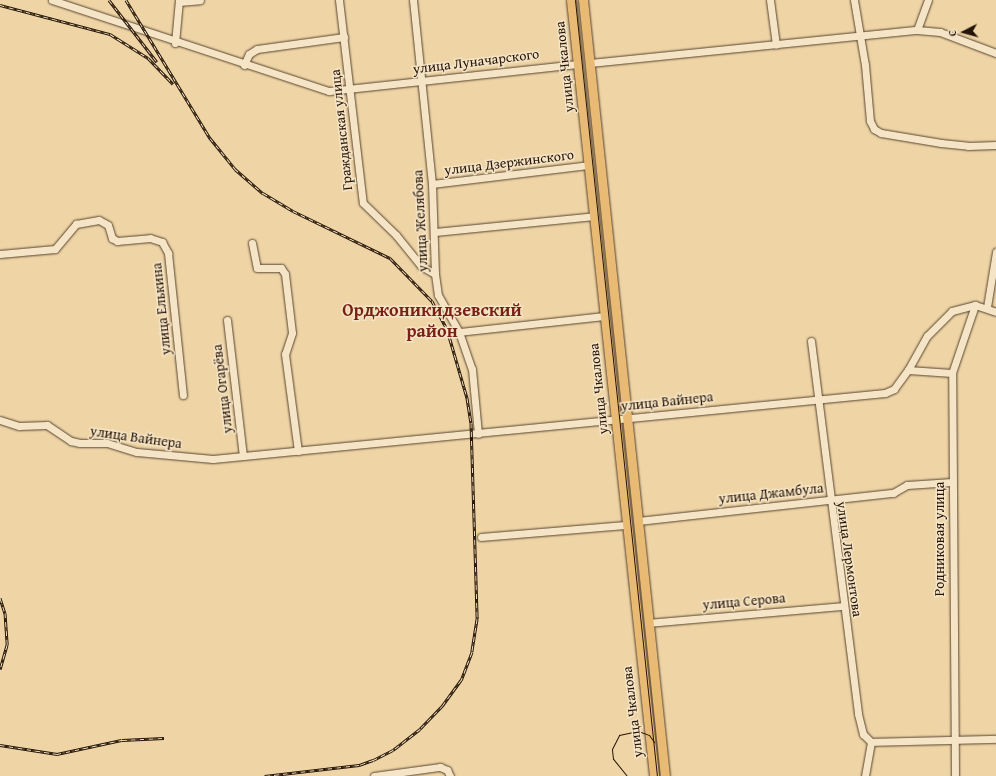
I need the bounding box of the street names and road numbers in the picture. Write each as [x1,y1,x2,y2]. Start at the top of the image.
street label: улица Чкалова [551,20,577,114]
street label: улица Луначарского [412,45,540,77]
street label: Гражданская улица [326,69,356,191]
street label: улица Дзержинского [443,146,575,178]
street label: улица Желябова [409,169,431,273]
street label: улица Елькина [148,262,174,356]
street label: улица Чкалова [585,342,611,436]
street label: улица Огарёва [208,344,236,434]
street label: улица Вайнера [620,388,714,414]
street label: улица Вайнера [89,422,183,452]
street label: улица Джамбула [718,479,824,507]
street label: Родниковая улица [931,482,947,596]
street label: улица Лермонтова [834,500,866,618]
street label: улица Серова [702,589,786,613]
street label: улица Чкалова [618,665,646,759]

